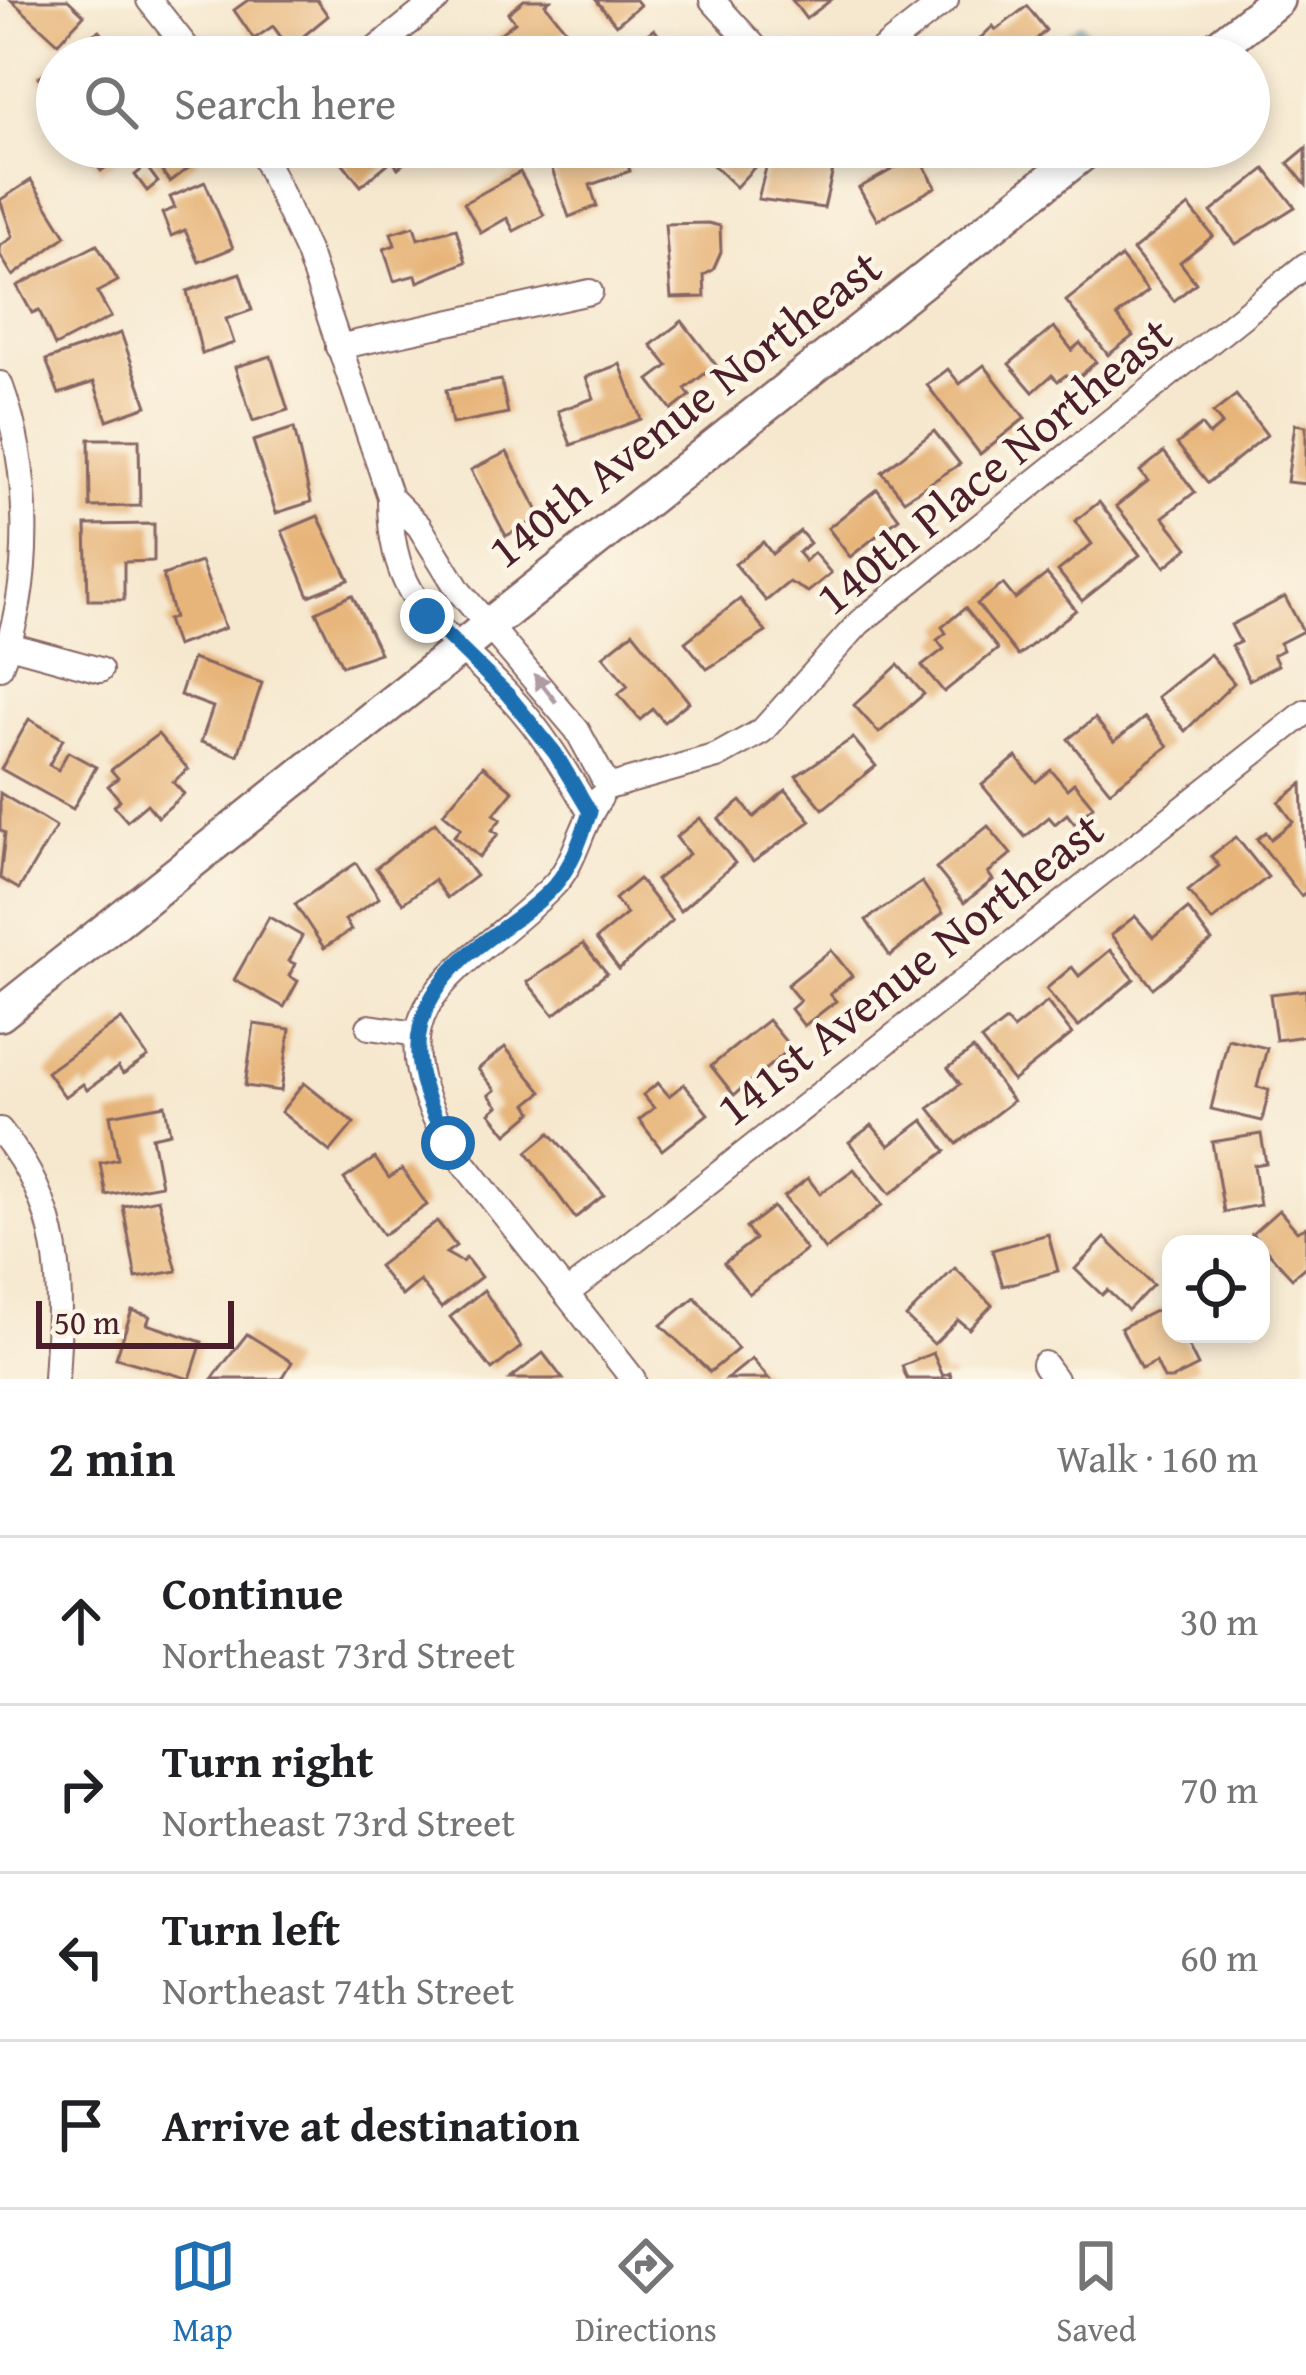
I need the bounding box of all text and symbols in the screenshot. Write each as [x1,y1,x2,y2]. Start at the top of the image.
search box [36,36,1270,168]
icon: search [78,69,144,135]
text: Search here [174,70,396,135]
street label: 140th Avenue Northeast [472,231,896,585]
street label: 140th Place Northeast [799,299,1187,631]
route end [400,589,454,643]
one-way arrow [534,673,558,704]
street label: 141st Avenue Northeast [700,794,1118,1142]
route start [421,1116,475,1170]
map controls [1162,1235,1270,1343]
button: locate [1162,1235,1270,1343]
scale bar [36,1295,234,1348]
text: 50 m [54,1298,120,1346]
text: 2 min [48,1420,175,1495]
text: Walk · 160 m [1057,1429,1258,1486]
text: Continue [162,1560,343,1625]
icon: ahead [48,1588,114,1654]
text: 30 m [1180,1592,1258,1649]
text: Northeast 73rd Street [162,1625,515,1682]
text: Turn right [162,1728,374,1793]
icon: right [48,1756,114,1822]
text: 70 m [1180,1760,1258,1817]
text: Northeast 73rd Street [162,1793,515,1850]
text: Turn left [162,1896,340,1961]
icon: left [48,1924,114,1990]
text: 60 m [1180,1928,1258,1985]
text: Northeast 74th Street [162,1961,514,2018]
icon: arrive [48,2092,114,2158]
text: Arrive at destination [162,2092,580,2157]
tab: Map [170,2233,236,2353]
tab: Directions [575,2233,717,2353]
tab: Saved [1056,2233,1136,2353]

